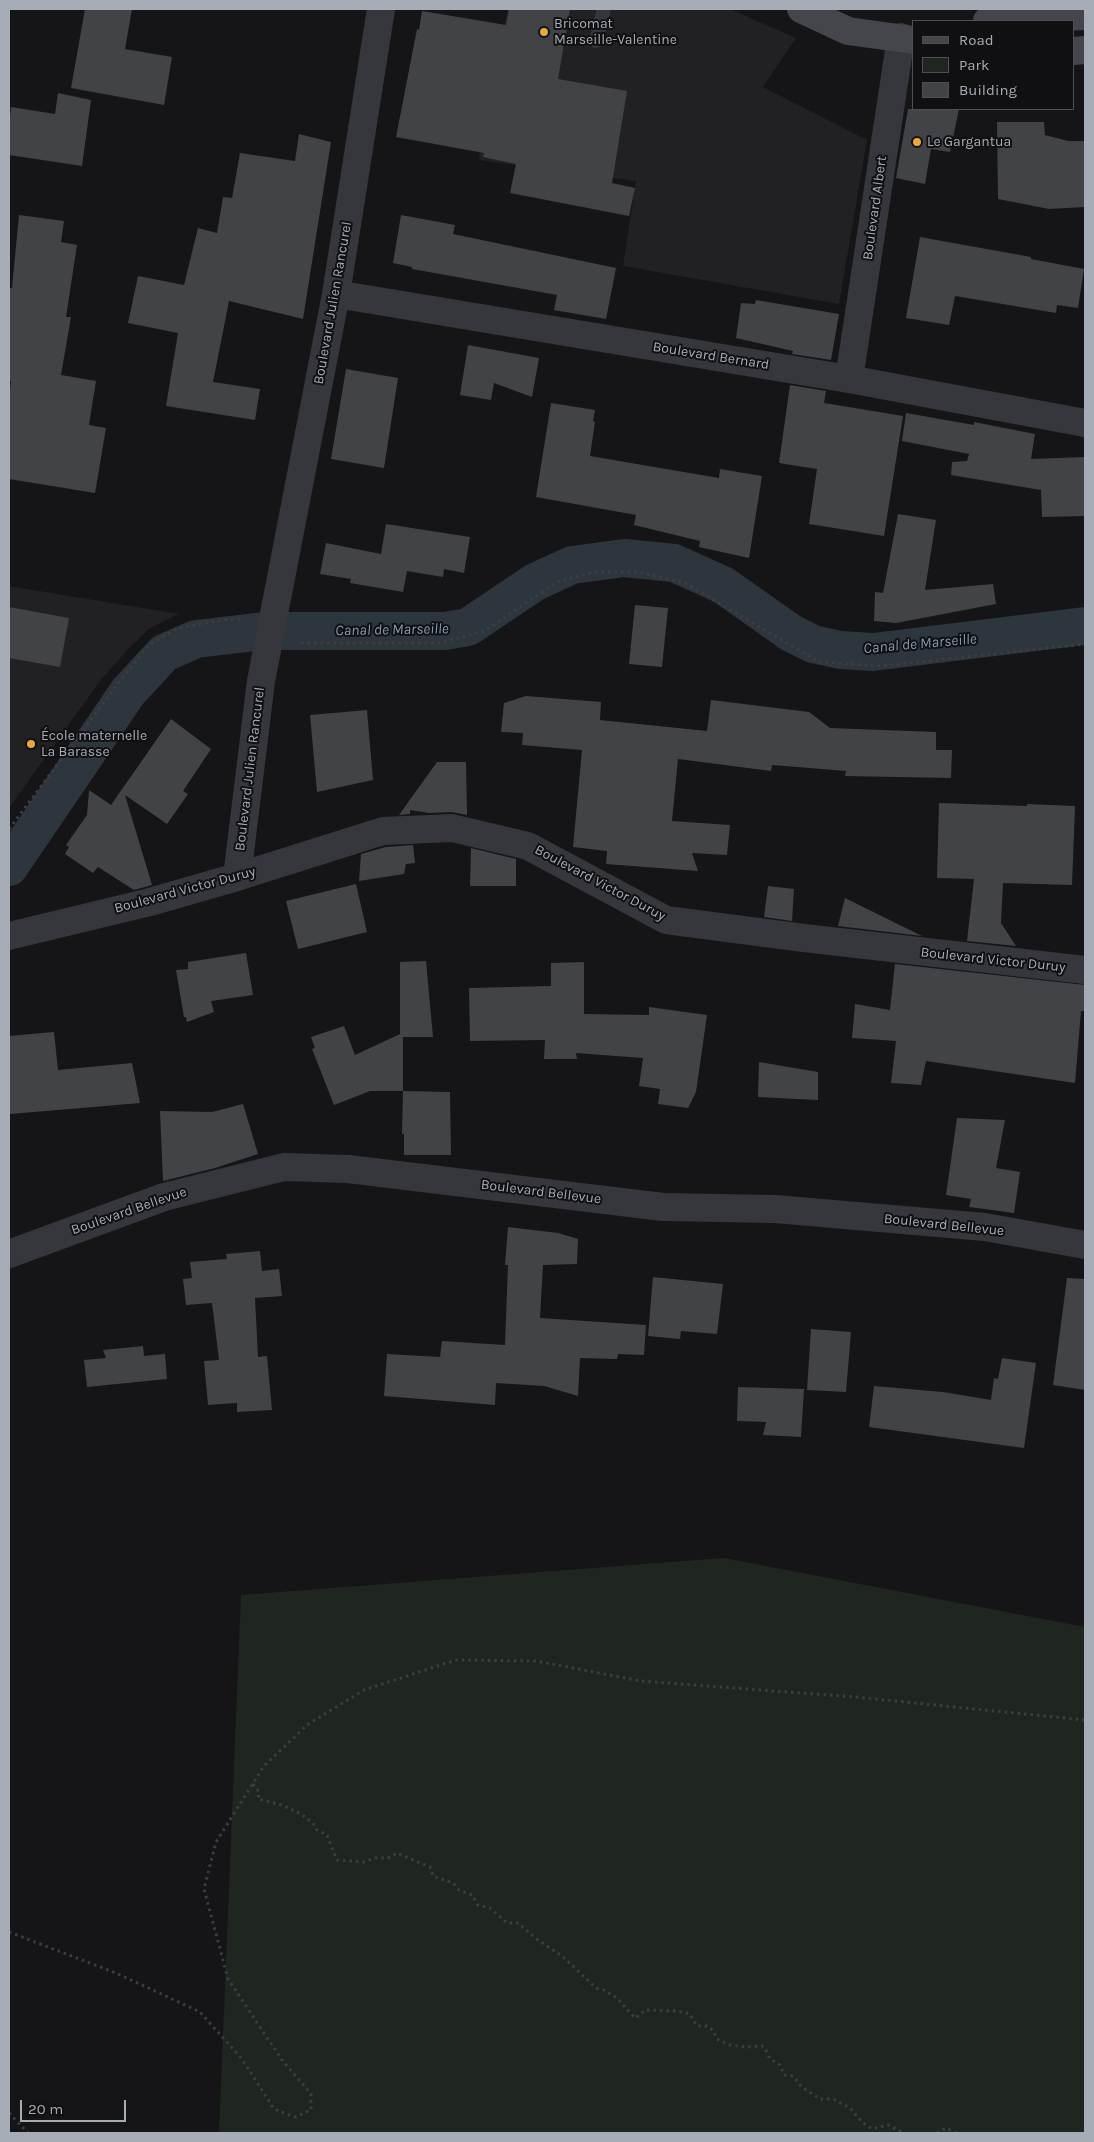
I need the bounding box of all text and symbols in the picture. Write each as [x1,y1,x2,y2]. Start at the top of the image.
place label: Bricomat Marseille-Valentine [554,16,677,48]
legend [912,20,1074,110]
marker: Bricomat Marseille-Valentine [538,26,550,38]
text: Road [959,31,994,49]
text: Park [959,56,989,74]
text: Building [959,81,1017,99]
place label: Le Gargantua [927,134,1011,150]
marker: Le Gargantua [911,136,923,148]
street label: Boulevard Albert [859,155,891,261]
street label: Boulevard Julien Rancurel [310,220,356,386]
street label: Boulevard Bernard [651,338,771,374]
water label: Canal de Marseille [335,620,449,640]
water label: Canal de Marseille [863,630,977,658]
street label: Boulevard Julien Rancurel [232,686,268,852]
place label: École maternelle La Barasse [41,728,147,760]
marker: École maternelle La Barasse [25,738,37,750]
street label: Boulevard Victor Duruy [532,841,668,925]
street label: Boulevard Victor Duruy [112,863,258,917]
street label: Boulevard Victor Duruy [920,944,1066,976]
street label: Boulevard Bellevue [480,1176,602,1208]
street label: Boulevard Bellevue [69,1183,189,1239]
street label: Boulevard Bellevue [883,1210,1005,1240]
scale bar [22,2090,129,2122]
text: 20 m [28,2100,63,2118]

